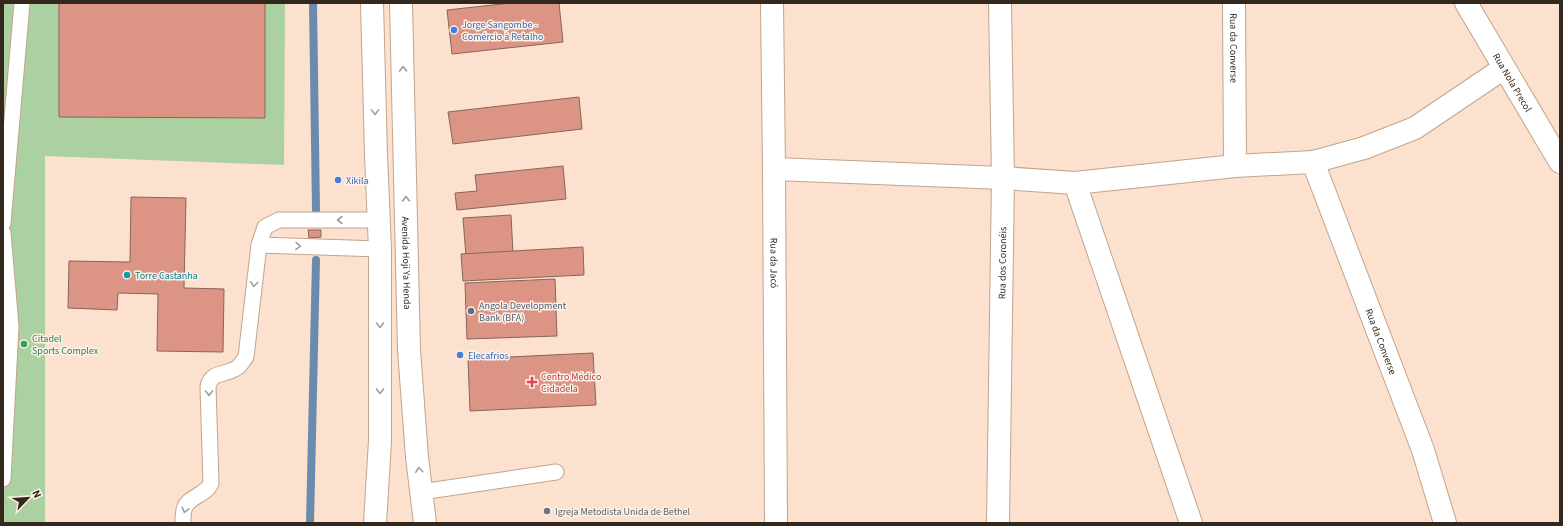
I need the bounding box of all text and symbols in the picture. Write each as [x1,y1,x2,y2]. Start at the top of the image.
street label: Rua da Converse [1226,13,1240,83]
place label: Jorge Sangombe - Comércio à Retalho [462,18,543,44]
marker: Jorge Sangombe - Comércio à Retalho [449,25,459,35]
street label: Rua Nola Precol [1489,51,1535,115]
one-way arrow [398,66,407,72]
one-way arrow [371,109,379,115]
place label: Xikila [346,174,369,188]
marker: Xikila [333,175,343,185]
one-way arrow [402,196,410,202]
one-way arrow [337,216,343,224]
street label: Avenida Hoji Ya Henda [398,216,414,310]
street label: Rua dos Coronéis [995,227,1010,299]
street label: Rua da Jacó [766,238,781,288]
one-way arrow [295,242,301,250]
place label: Torre Castanha [135,269,198,283]
marker: Torre Castanha [122,270,132,280]
one-way arrow [250,281,259,287]
place label: Angola Development Bank (BFA) [479,299,567,325]
marker: Angola Development Bank (BFA) [466,306,476,316]
street label: Rua da Converse [1362,307,1400,377]
one-way arrow [376,322,384,328]
place label: Citadel Sports Complex [32,332,99,358]
marker: Citadel Sports Complex [19,339,29,349]
place label: Elecafrios [468,349,509,363]
marker: Elecafrios [455,350,465,360]
place label: Centro Médico Cidadela [541,370,601,396]
marker: Centro Médico Cidadela [526,376,538,388]
one-way arrow [376,388,385,394]
one-way arrow [205,390,213,396]
one-way arrow [415,467,424,473]
north arrow [8,478,48,518]
text: N [28,487,45,500]
place label: Igreja Metodista Unida de Bethel [555,505,691,519]
marker: Igreja Metodista Unida de Bethel [542,506,552,516]
one-way arrow [181,507,190,514]

